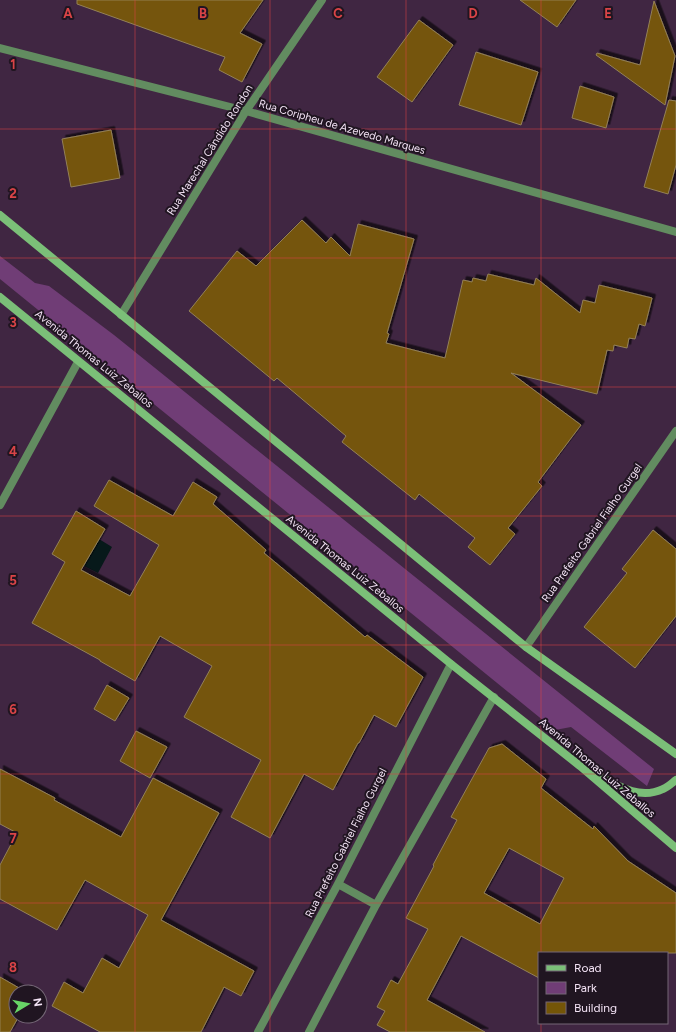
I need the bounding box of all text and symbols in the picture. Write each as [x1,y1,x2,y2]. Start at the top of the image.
text: A [63,6,73,21]
text: B [199,6,207,21]
text: C [333,6,343,21]
text: D [468,6,478,21]
text: E [604,6,612,21]
text: 1 [10,57,16,72]
street label: Rua Marechal Cândido Rondon [164,82,256,218]
street label: Rua Coripheu de Azevedo Marques [257,97,427,157]
text: 2 [9,186,17,201]
street label: Avenida Thomas Luiz Zeballos [32,307,156,411]
text: 3 [9,315,17,330]
text: 4 [9,444,17,459]
street label: Rua Prefeito Gabriel Fialho Gurgel [539,461,645,605]
street label: Avenida Thomas Luiz Zeballos [283,512,407,616]
text: 5 [9,573,17,588]
text: 6 [9,702,17,717]
street label: Avenida Thomas Luiz Zeballos [536,716,658,820]
street label: Rua Prefeito Gabriel Fialho Gurgel [303,766,389,920]
text: 7 [9,831,17,846]
legend [538,952,668,1024]
text: 8 [9,960,17,975]
text: Road [574,961,602,975]
text: Park [574,981,597,995]
north arrow [8,984,48,1024]
text: N [30,997,44,1008]
text: Building [574,1001,617,1015]

